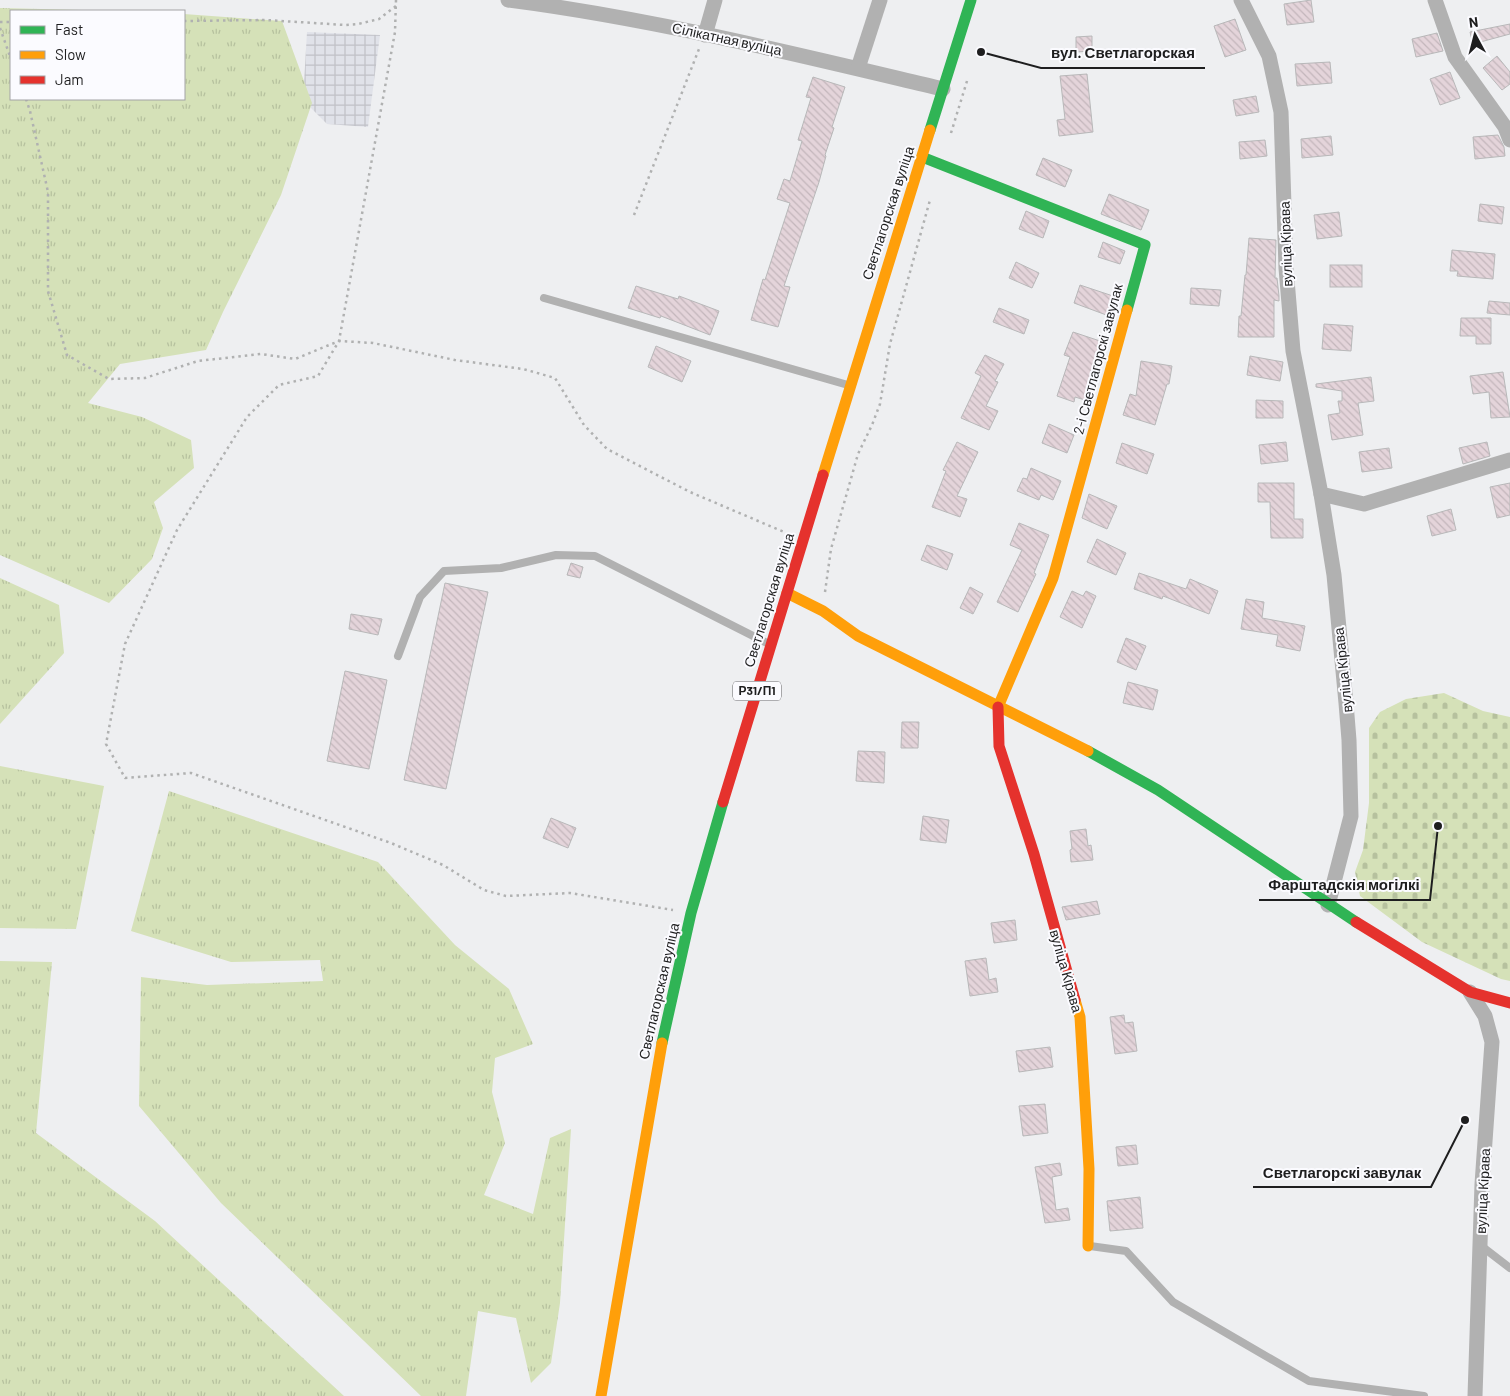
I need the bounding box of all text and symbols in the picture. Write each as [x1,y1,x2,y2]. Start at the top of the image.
legend [10,10,185,100]
north arrow [1450,10,1500,60]
text: N [1468,13,1479,31]
street label: Сілікатная вуліца [671,19,784,58]
text: Fast [55,20,83,38]
callout: вул. Светлагорская [1041,38,1205,68]
text: вул. Светлагорская [1051,43,1195,61]
text: Slow [55,45,86,63]
text: Jam [55,70,84,88]
street label: Светлагорская вуліца [858,144,917,282]
street label: вуліца Кірава [1276,201,1295,287]
street label: 2-і Светлагорскі завулак [1069,281,1126,436]
street label: Светлагорская вуліца [740,530,797,669]
street label: вуліца Кірава [1330,626,1355,714]
road number: Р31/П1 [733,681,781,700]
callout: Фарштадскія могілкі [1259,870,1430,900]
text: Фарштадскія могілкі [1268,875,1420,893]
street label: Светлагорская вуліца [635,921,683,1061]
street label: вуліца Кірава [1047,927,1087,1015]
street label: вуліца Кірава [1472,1148,1493,1234]
callout: Светлагорскі завулак [1253,1157,1431,1187]
text: Светлагорскі завулак [1263,1163,1422,1181]

